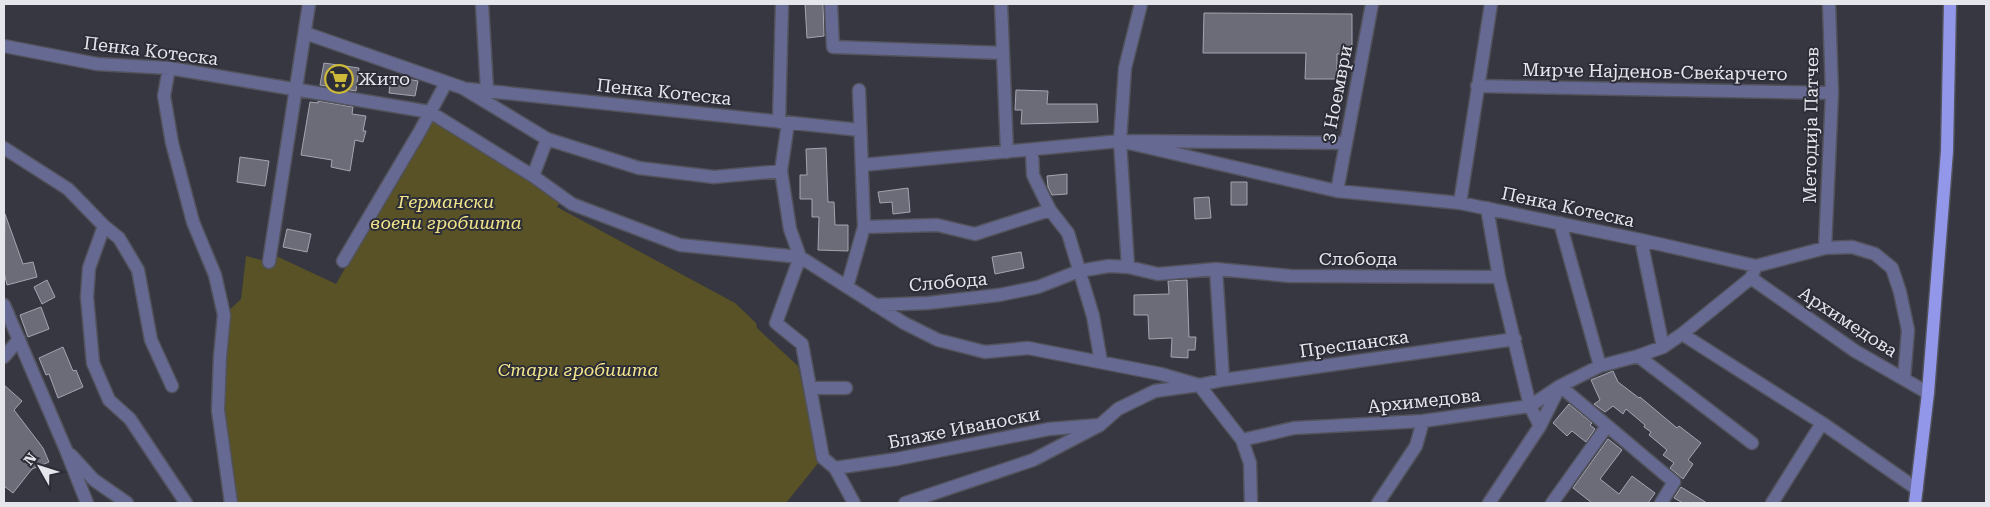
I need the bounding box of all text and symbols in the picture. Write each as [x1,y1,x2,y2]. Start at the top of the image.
street label: Пенка Котеска [83,32,220,69]
street label: 3 Ноември [1317,43,1356,145]
street label: Методиjа Патчев [1799,47,1822,203]
street label: Мирче Најденов-Свеќарчето [1522,59,1788,84]
supermarket icon: Жито [324,64,354,94]
place label: Жито [358,68,410,89]
street label: Пенка Котеска [596,74,733,109]
street label: Пенка Котеска [1500,182,1637,231]
park label: Германски воени гробишта [370,191,522,233]
street label: Слобода [1319,248,1397,269]
street label: Слобода [908,268,988,295]
street label: Архимедова [1795,282,1902,361]
street label: Преспанска [1298,325,1410,362]
park label: Стари гробишта [498,359,658,380]
street label: Архимедова [1366,384,1482,417]
street label: Блаже Иваноски [886,402,1042,453]
north arrow [15,442,65,492]
text: N [20,449,40,468]

